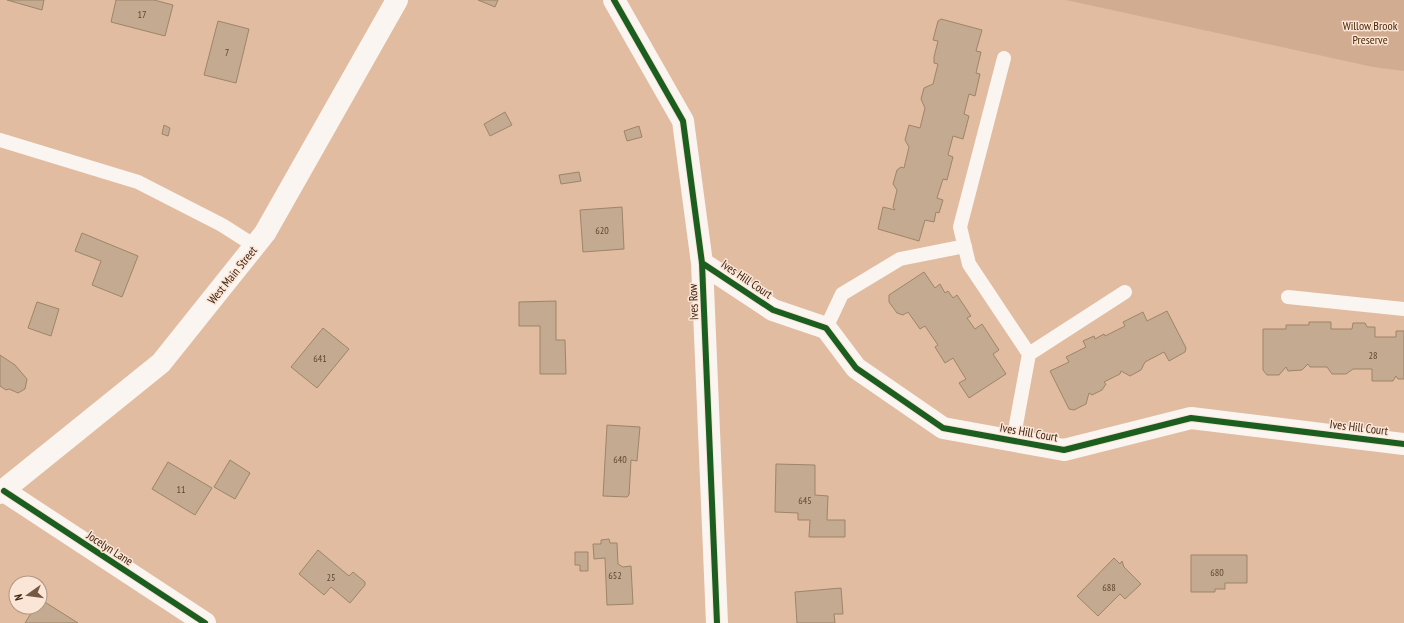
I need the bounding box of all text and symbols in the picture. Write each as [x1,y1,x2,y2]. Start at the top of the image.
house number: 17 [138,8,147,21]
park label: Willow Brook Preserve [1343,18,1398,47]
house number: 7 [225,46,229,59]
house number: 620 [595,224,609,237]
street label: West Main Street [204,242,260,307]
street label: Ives Hill Court [719,256,776,302]
street label: Ives Row [685,283,701,320]
house number: 28 [1369,349,1378,362]
house number: 641 [313,352,327,365]
street label: Ives Hill Court [1329,416,1390,438]
street label: Ives Hill Court [999,420,1060,445]
house number: 640 [613,453,627,466]
house number: 11 [177,483,186,496]
house number: 645 [798,494,812,507]
street label: Jocelyn Lane [83,527,136,568]
house number: 680 [1210,566,1224,579]
house number: 652 [608,569,622,582]
house number: 25 [327,571,336,584]
north arrow [8,575,48,615]
house number: 688 [1102,581,1116,594]
text: N [11,593,26,602]

